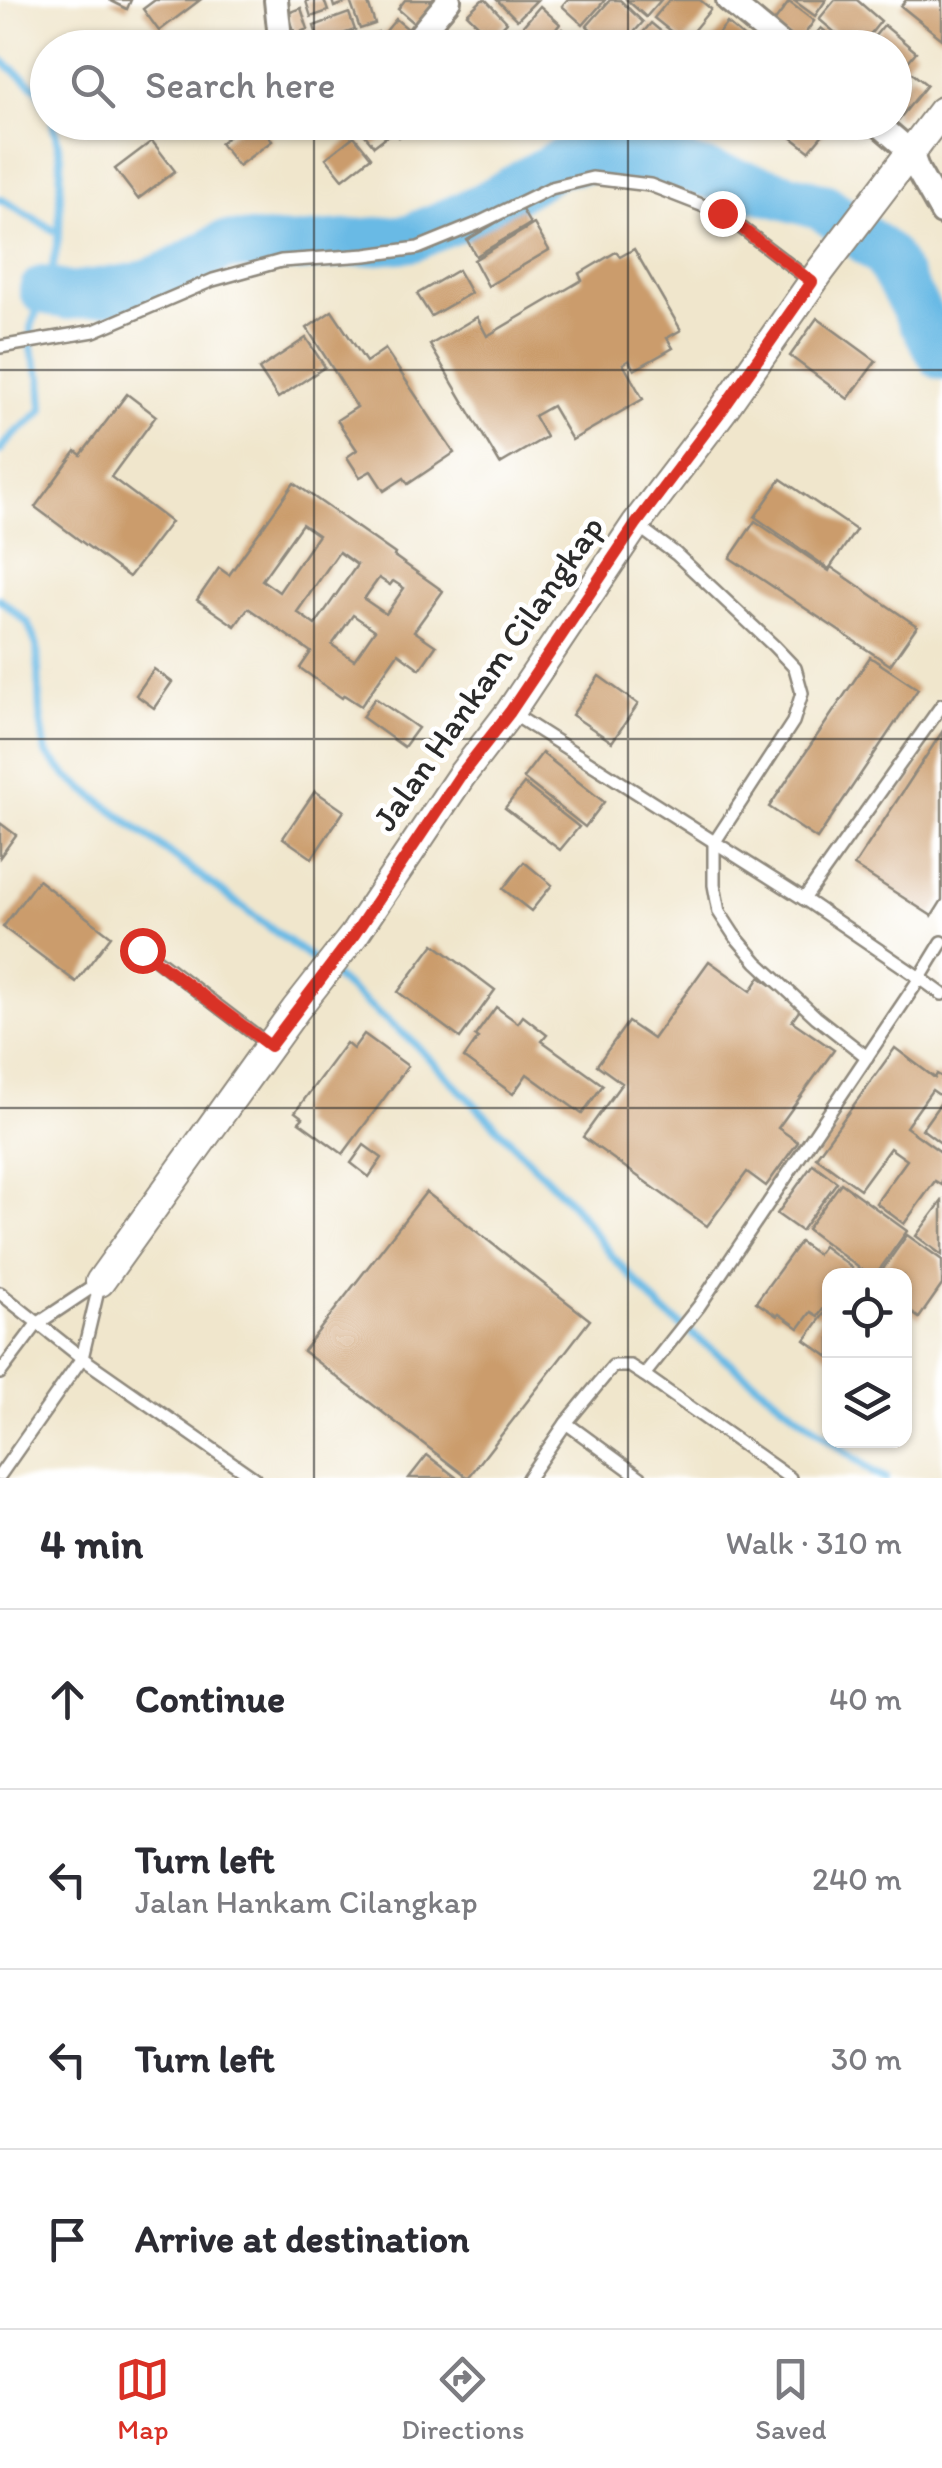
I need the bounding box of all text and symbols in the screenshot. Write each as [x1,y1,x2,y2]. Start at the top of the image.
search box [30,30,912,140]
icon: search [65,58,120,113]
text: Search here [145,62,336,108]
route end [700,191,746,237]
street label: Jalan Hankam Cilangkap [363,507,613,839]
route start [120,928,166,974]
map controls [822,1268,912,1448]
button: locate [822,1268,912,1358]
button: layers [822,1358,912,1448]
text: 4 min [40,1518,143,1569]
text: Walk · 310 m [726,1524,902,1562]
icon: ahead [40,1672,95,1727]
text: Continue [135,1676,285,1722]
text: 40 m [829,1680,902,1718]
text: Turn left [135,1837,275,1883]
icon: left [40,1852,95,1907]
text: 240 m [812,1860,902,1898]
text: Jalan Hankam Cilangkap [135,1883,478,1921]
icon: left [40,2032,95,2087]
text: Turn left [135,2036,275,2082]
text: 30 m [831,2040,902,2078]
icon: arrive [40,2212,95,2267]
text: Arrive at destination [135,2216,470,2262]
tab: Map [115,2352,170,2446]
tab: Directions [401,2352,524,2446]
tab: Saved [755,2352,827,2446]

